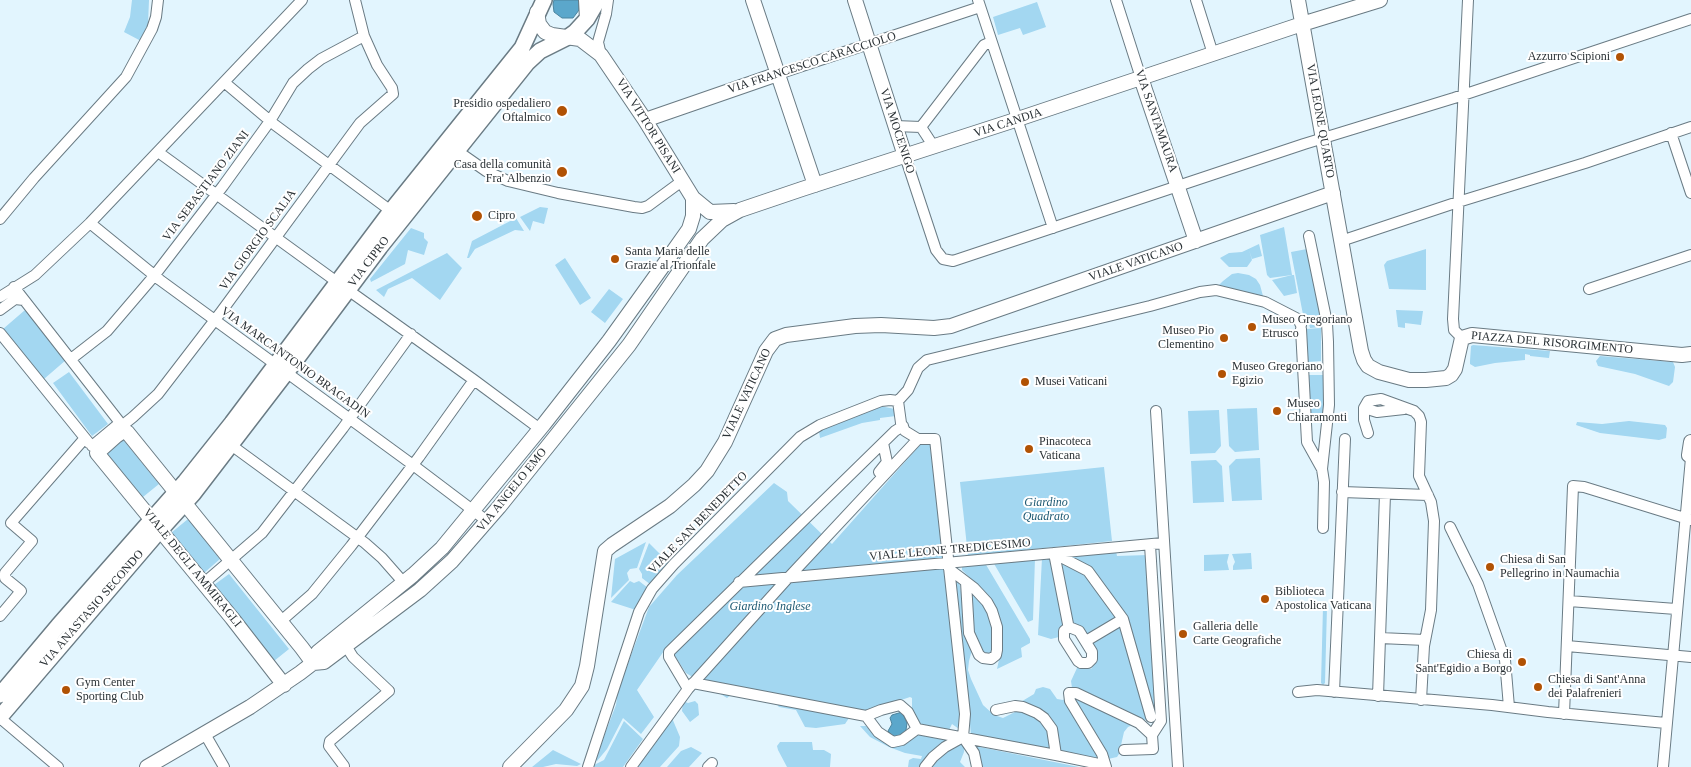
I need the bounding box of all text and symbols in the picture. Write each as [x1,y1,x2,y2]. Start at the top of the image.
street label: VIA FRANCESCO CARACCIOLO [726,29,898,97]
place label: Azzurro Scipioni [1528,50,1610,64]
marker: Azzurro Scipioni [1614,51,1626,63]
street label: VIA LEONE QUARTO [1303,63,1337,179]
street label: VIA SANTAMAURA [1132,68,1180,174]
street label: VIA VITTOR PISANI [613,76,683,176]
street label: VIA MOCENIGO [876,86,918,176]
place label: Presidio ospedaliero Oftalmico [453,97,551,125]
marker: Presidio ospedaliero Oftalmico [555,104,569,118]
street label: VIA CANDIA [972,105,1044,141]
street label: VIA SEBASTIANO ZIANI [160,128,252,244]
place label: Casa della comunità Fra' Albenzio [454,158,551,186]
marker: Casa della comunità Fra' Albenzio [555,165,569,179]
street label: VIA GIORGIO SCALIA [217,187,299,293]
marker: Cipro [470,209,484,223]
place label: Cipro [488,209,515,223]
street label: VIA CIPRO [345,234,393,290]
street label: VIALE VATICANO [1087,239,1185,285]
place label: Santa Maria delle Grazie al Trionfale [625,245,716,273]
marker: Santa Maria delle Grazie al Trionfale [609,253,621,265]
street label: VIA MARCANTONIO BRAGADIN [218,304,372,422]
place label: Museo Gregoriano Etrusco [1262,313,1352,341]
marker: Museo Gregoriano Etrusco [1246,321,1258,333]
place label: Museo Pio Clementino [1158,324,1214,352]
street label: PIAZZA DEL RISORGIMENTO [1470,329,1634,357]
marker: Museo Pio Clementino [1218,332,1230,344]
street label: VIALE VATICANO [720,346,774,442]
place label: Museo Gregoriano Egizio [1232,360,1322,388]
marker: Museo Gregoriano Egizio [1216,368,1228,380]
place label: Musei Vaticani [1035,375,1107,389]
marker: Musei Vaticani [1019,376,1031,388]
place label: Museo Chiaramonti [1287,397,1347,425]
marker: Museo Chiaramonti [1271,405,1283,417]
place label: Pinacoteca Vaticana [1039,435,1091,463]
marker: Pinacoteca Vaticana [1023,443,1035,455]
street label: VIA ANGELO EMO [474,445,550,535]
street label: VIALE SAN BENEDETTO [645,469,751,577]
park label: Giardino Quadrato [1023,496,1069,524]
street label: VIALE DEGLI AMMIRAGLI [140,506,244,630]
street label: VIALE LEONE TREDICESIMO [869,536,1031,564]
street label: VIA ANASTASIO SECONDO [37,547,147,671]
place label: Chiesa di San Pellegrino in Naumachia [1500,553,1619,581]
marker: Chiesa di San Pellegrino in Naumachia [1484,561,1496,573]
place label: Biblioteca Apostolica Vaticana [1275,585,1371,613]
marker: Biblioteca Apostolica Vaticana [1259,593,1271,605]
park label: Giardino Inglese [729,600,811,614]
place label: Galleria delle Carte Geografiche [1193,620,1281,648]
marker: Galleria delle Carte Geografiche [1177,628,1189,640]
place label: Chiesa di Sant'Egidio a Borgo [1415,648,1512,676]
marker: Chiesa di Sant'Egidio a Borgo [1516,656,1528,668]
place label: Chiesa di Sant'Anna dei Palafrenieri [1548,673,1645,701]
place label: Gym Center Sporting Club [76,676,144,704]
marker: Chiesa di Sant'Anna dei Palafrenieri [1532,681,1544,693]
marker: Gym Center Sporting Club [60,684,72,696]

